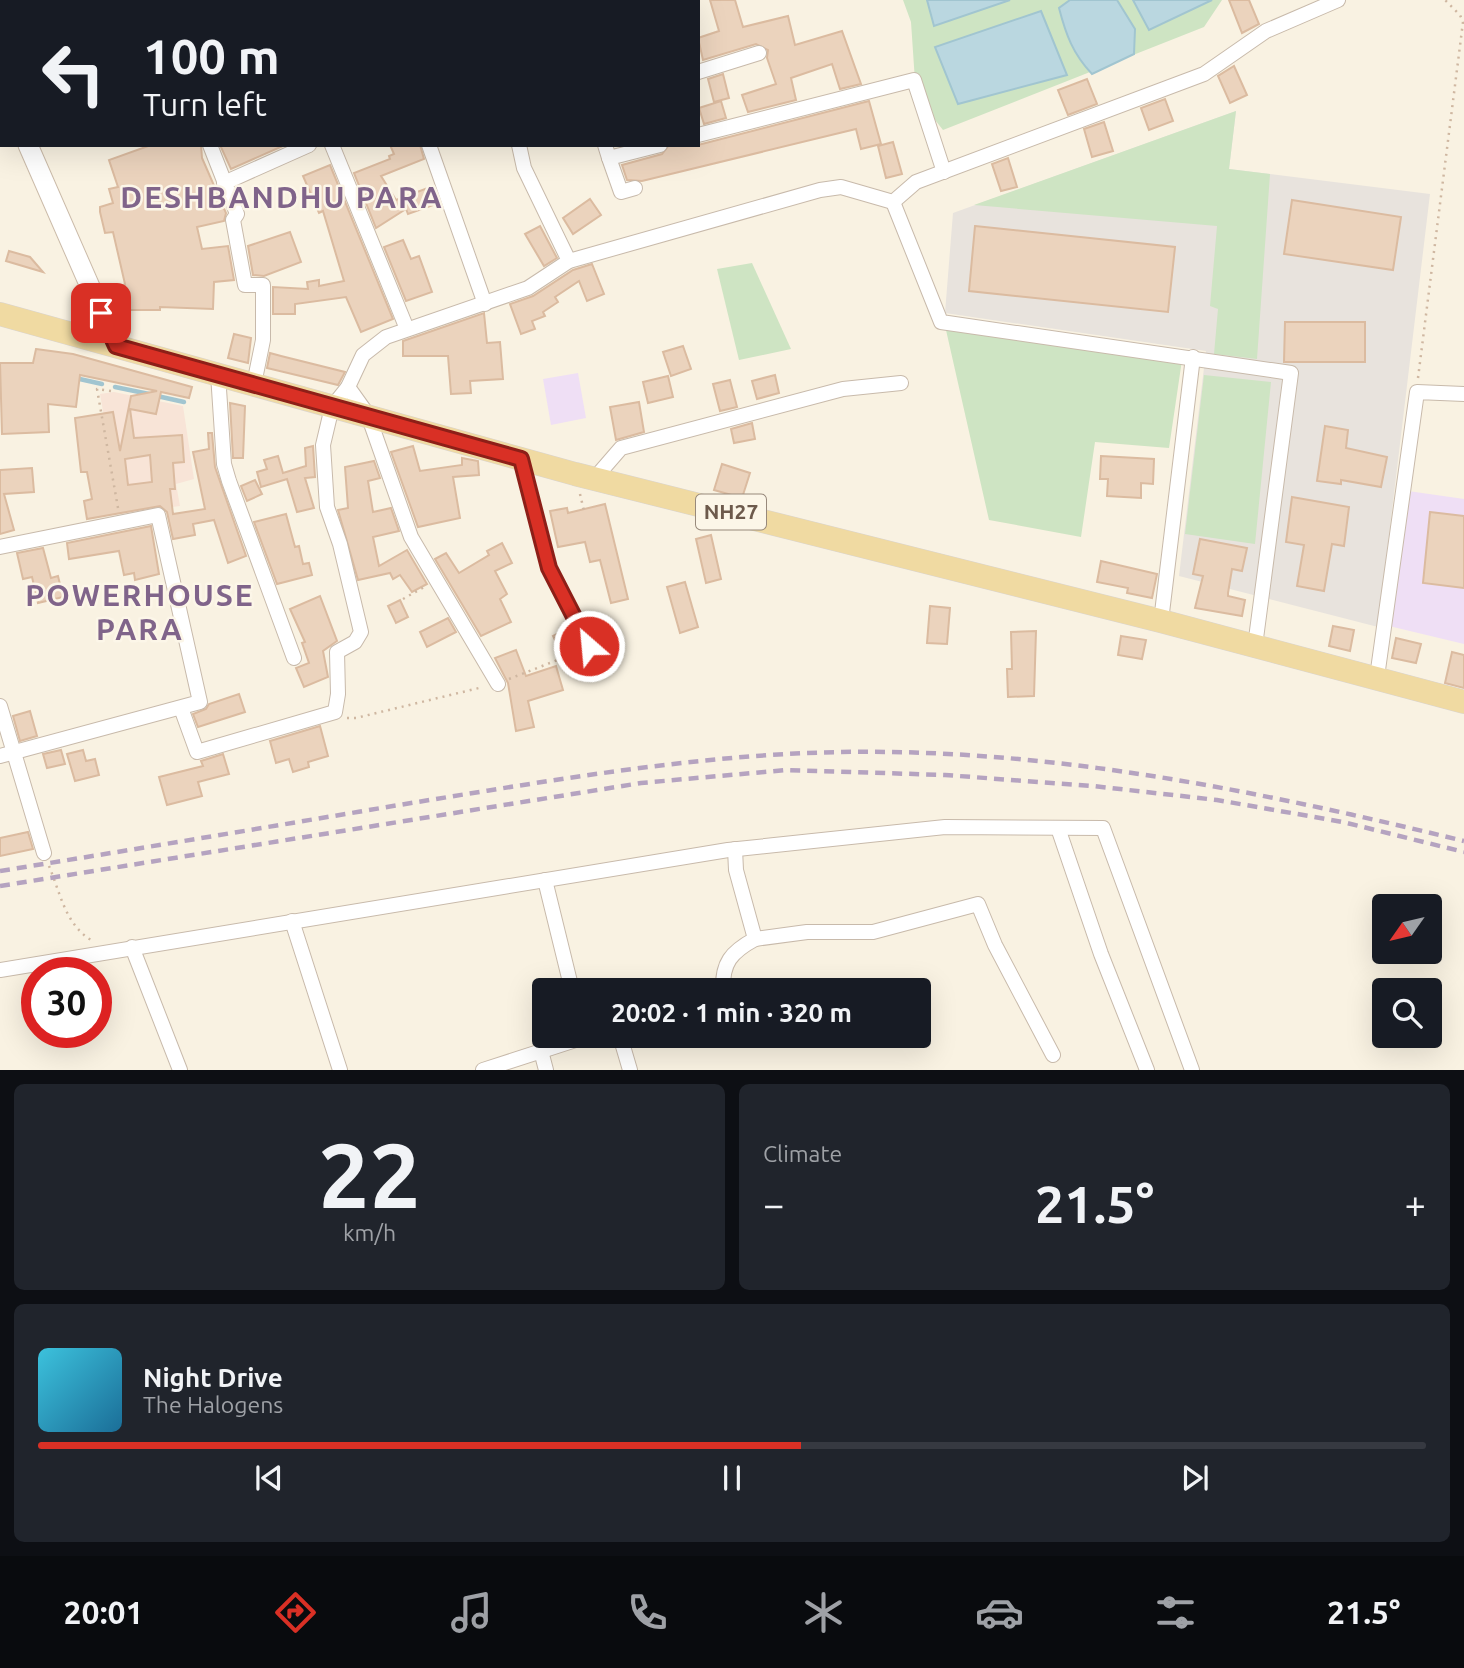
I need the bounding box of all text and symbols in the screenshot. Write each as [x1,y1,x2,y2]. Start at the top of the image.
icon: left [28,28,119,119]
text: 100 m [143,28,280,83]
text: Turn left [143,86,267,122]
district label: DESHBANDHU PARA [120,180,444,214]
pin [71,283,131,343]
icon: arrive [82,294,120,332]
road number: NH27 [696,494,766,530]
district label: POWERHOUSE PARA [25,578,255,646]
position arrow [552,609,626,683]
north arrow [1372,894,1442,964]
map controls [1372,894,1442,1048]
speed limit sign: 30 [21,957,112,1048]
button: search [1372,978,1442,1048]
text: 20:02 · 1 min · 320 m [611,998,852,1027]
text: 22 [318,1123,421,1225]
text: Climate [763,1141,842,1166]
text: 21.5° [1035,1175,1154,1233]
text: − [763,1183,784,1225]
text: + [1405,1183,1426,1225]
text: km/h [343,1220,396,1245]
text: Night Drive [143,1363,283,1392]
text: The Halogens [143,1392,283,1417]
icon: previous [250,1459,288,1497]
icon: pause [713,1459,751,1497]
icon: next [1176,1459,1214,1497]
icon: directions [271,1588,320,1637]
icon: music [447,1588,496,1637]
icon: phone [623,1588,672,1637]
icon: climate [799,1588,848,1637]
icon: car [975,1588,1024,1637]
icon: filters [1151,1588,1200,1637]
text: 20:01 [64,1594,144,1630]
text: 21.5° [1327,1594,1400,1630]

